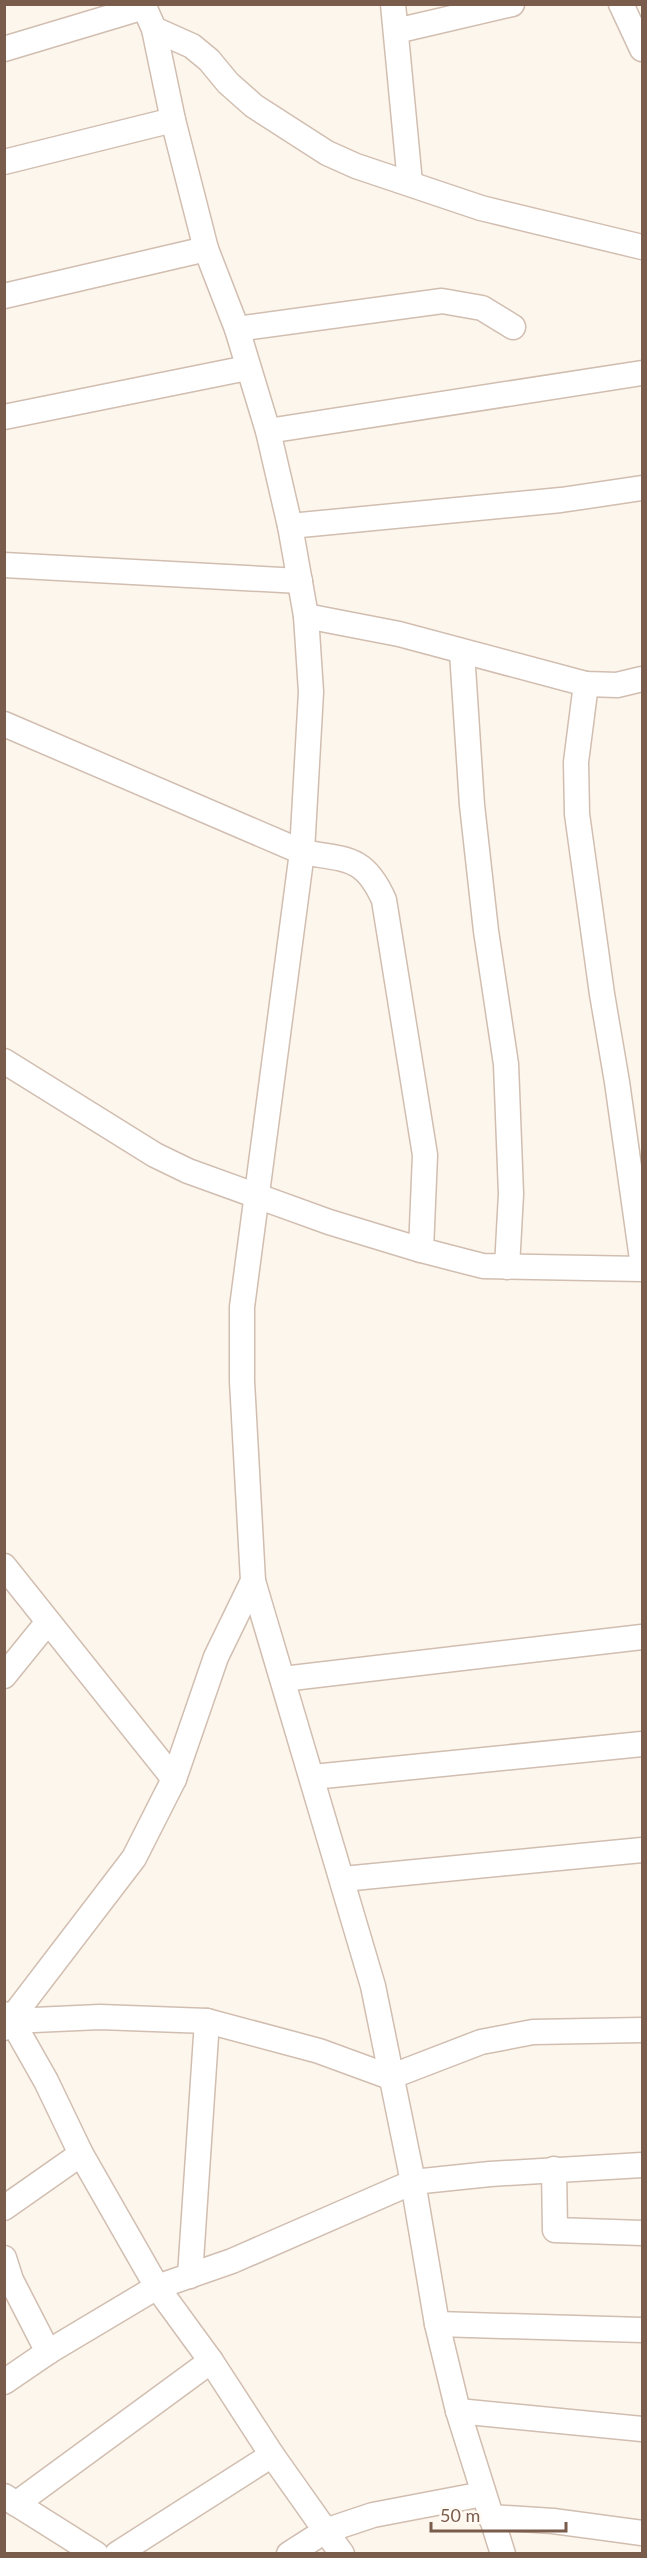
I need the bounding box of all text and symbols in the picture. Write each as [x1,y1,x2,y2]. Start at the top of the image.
scale bar [431,2495,566,2533]
text: 50 m [440,2504,480,2526]

